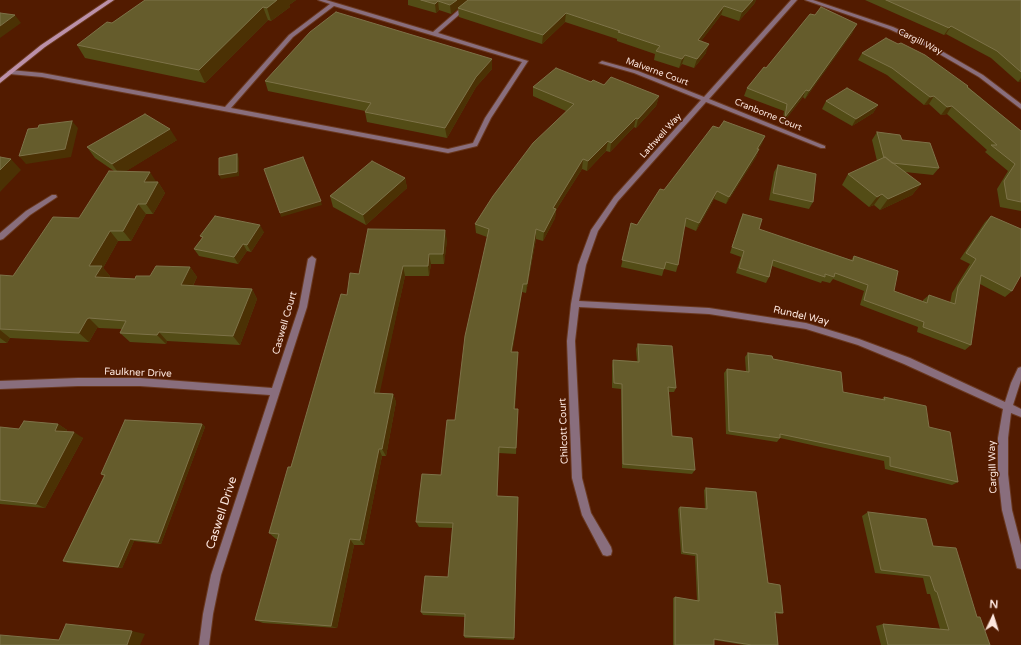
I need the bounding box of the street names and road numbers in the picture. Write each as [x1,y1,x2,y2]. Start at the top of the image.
street label: Cargill Way [896,27,944,57]
street label: Malverne Court [624,56,690,88]
street label: Cranborne Court [733,97,803,133]
street label: Lathwell Way [638,111,684,161]
street label: Caswell Court [270,290,300,356]
street label: Rundel Way [772,304,830,328]
street label: Faulkner Drive [104,366,172,380]
street label: Chilcott Court [557,398,571,464]
street label: Cargill Way [986,440,1000,494]
street label: Caswell Drive [203,475,241,551]

